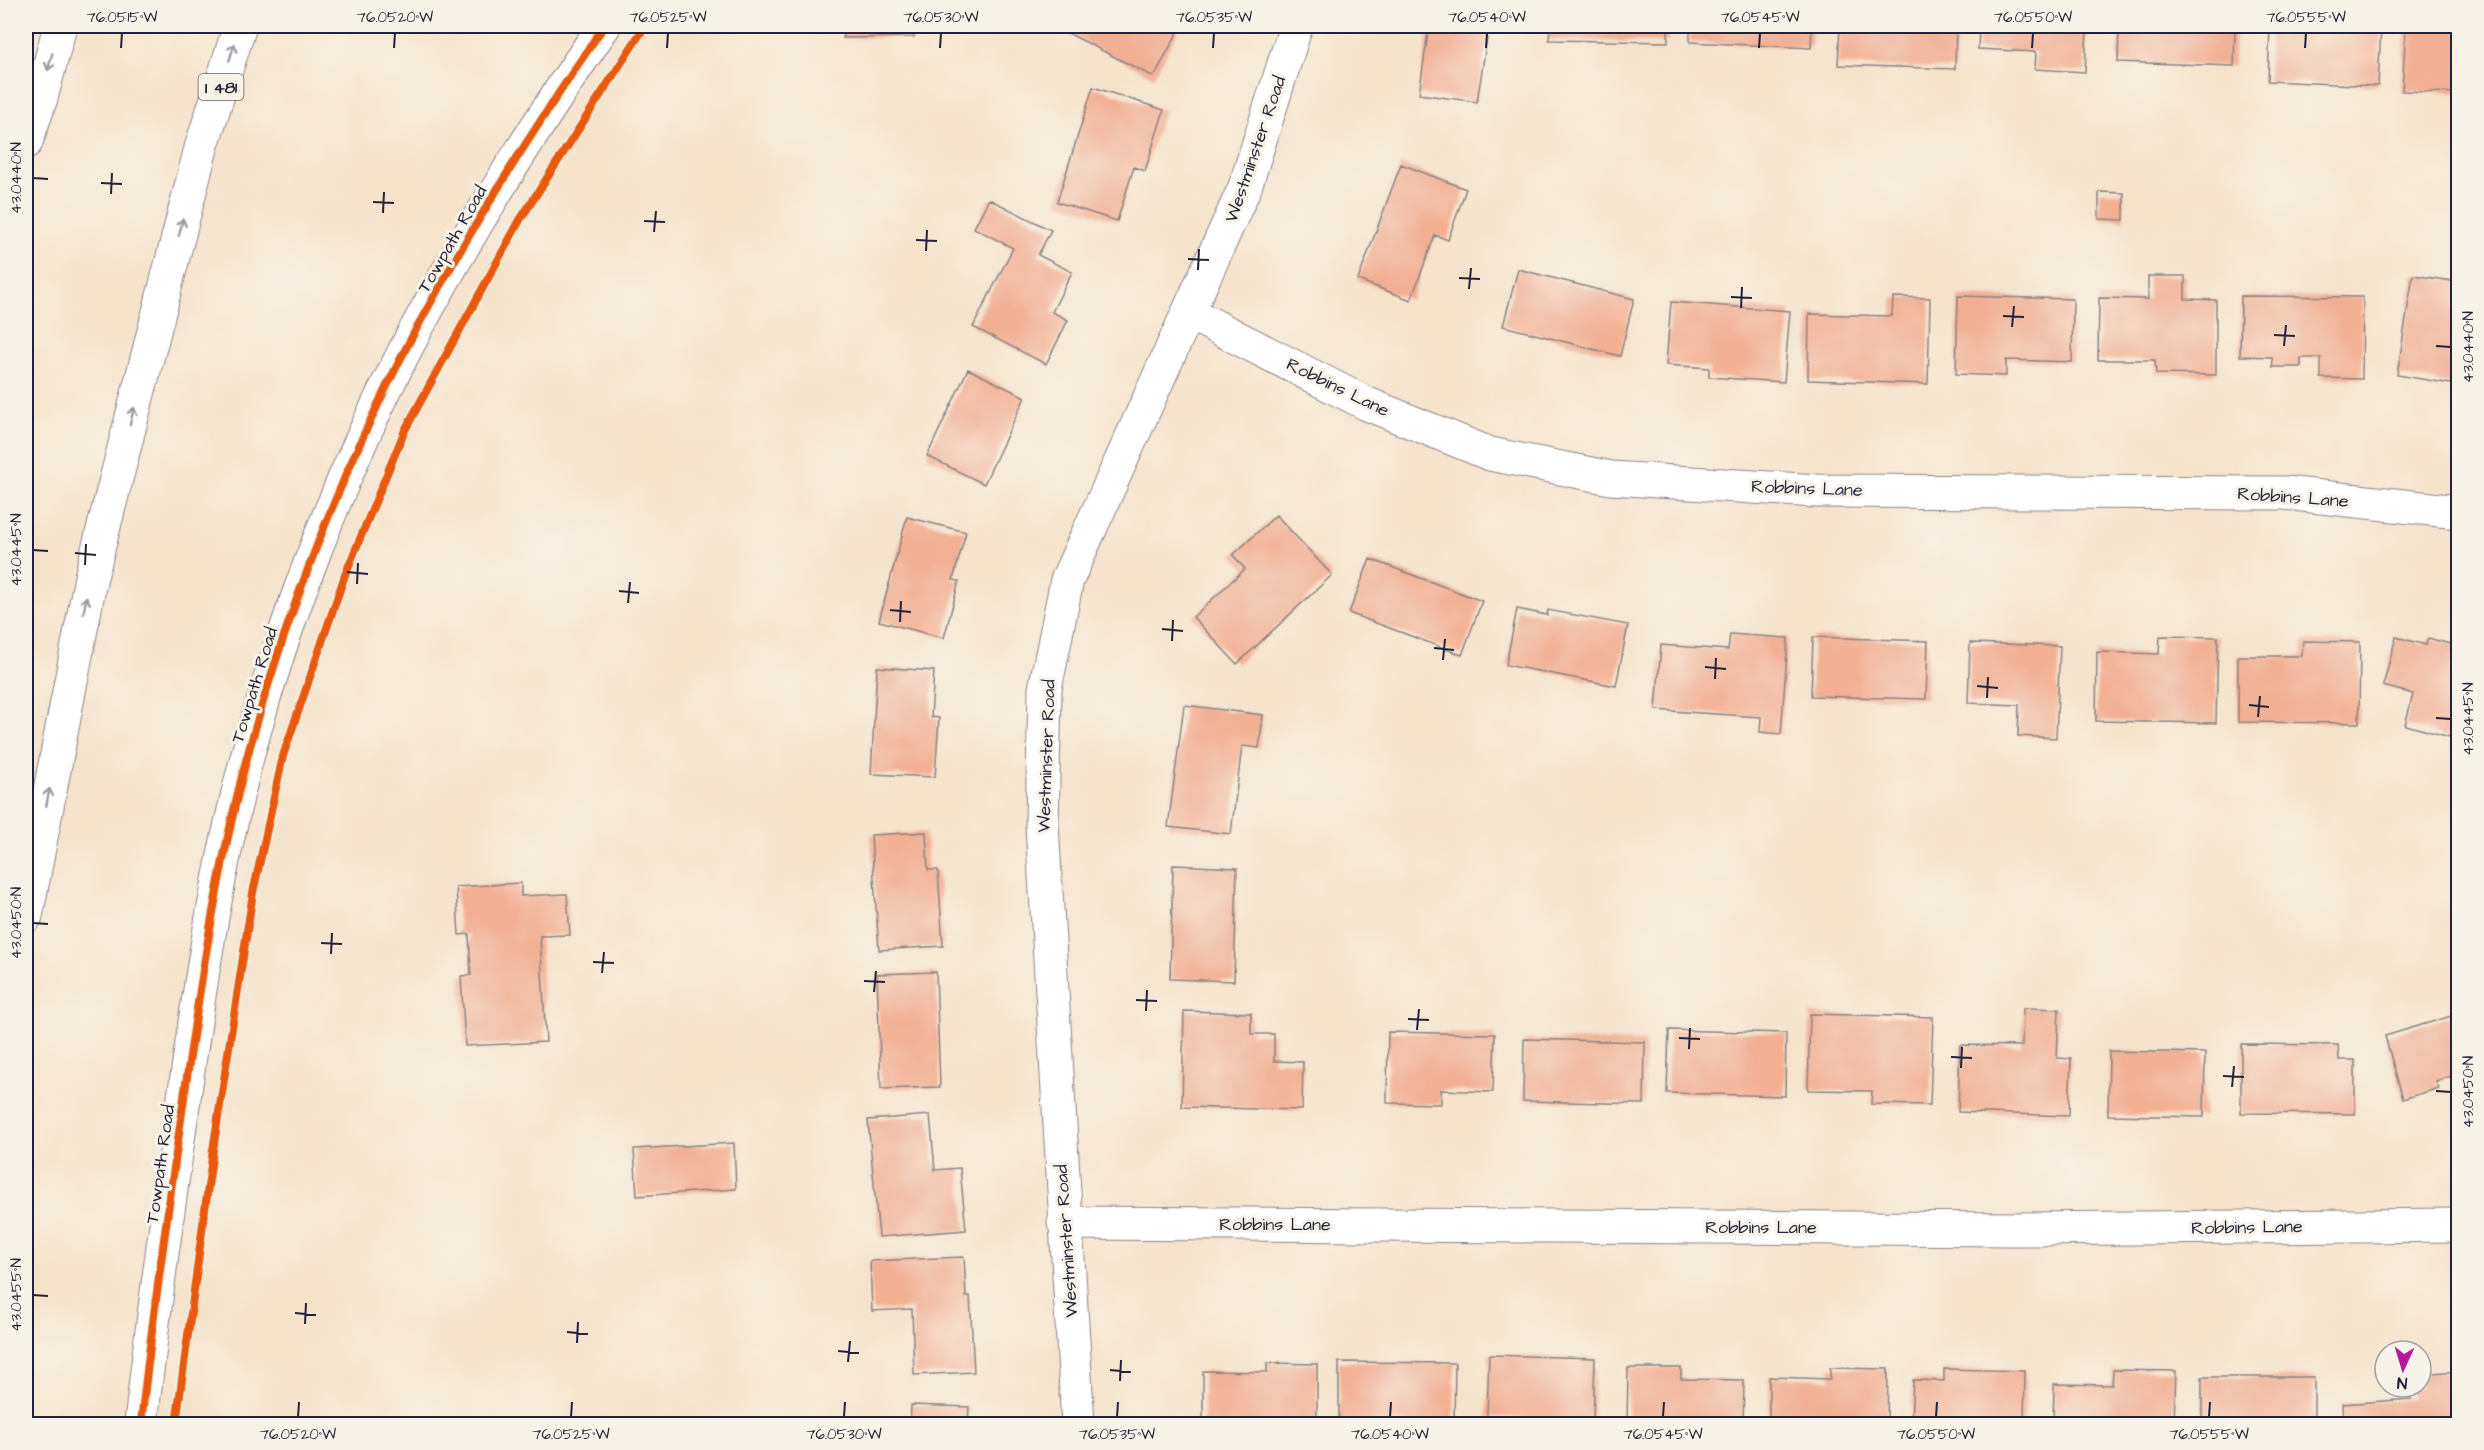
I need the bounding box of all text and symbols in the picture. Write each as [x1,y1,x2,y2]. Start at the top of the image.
text: 76.0515°W [87,7,157,28]
text: 76.0520°W [357,7,433,28]
text: 76.0525°W [629,7,707,28]
text: 76.0530°W [903,7,979,28]
text: 76.0535°W [1176,7,1252,28]
text: 76.0540°W [1448,7,1526,28]
text: 76.0545°W [1720,7,1800,28]
text: 76.0550°W [1994,7,2072,28]
text: 76.0555°W [2266,7,2346,28]
one-way arrow [227,43,238,62]
one-way arrow [44,52,55,71]
street label: Westminster Road [1219,73,1292,226]
road number: I 481 [198,74,244,100]
text: 43.0440°N [6,142,27,214]
street label: Towpath Road [412,181,493,297]
one-way arrow [176,218,187,237]
text: 43.0440°N [2458,311,2479,383]
street label: Robbins Lane [1282,352,1394,423]
one-way arrow [127,407,139,426]
street label: Robbins Lane [1751,474,1863,503]
street label: Robbins Lane [2236,481,2350,514]
text: 43.0445°N [6,513,27,587]
one-way arrow [80,596,91,616]
street label: Towpath Road [225,624,284,746]
street label: Westminster Road [1031,679,1062,833]
text: 43.0445°N [2458,682,2479,756]
one-way arrow [43,787,54,807]
text: 43.0450°N [6,887,27,959]
text: 43.0450°N [2458,1056,2479,1128]
street label: Towpath Road [140,1103,181,1225]
street label: Westminster Road [1049,1164,1084,1318]
street label: Robbins Lane [1219,1212,1331,1237]
street label: Robbins Lane [2191,1214,2303,1241]
street label: Robbins Lane [1705,1215,1817,1240]
text: 43.0455°N [6,1258,27,1332]
north arrow [2373,1339,2433,1399]
text: N [2396,1372,2408,1394]
text: 76.0520°W [260,1424,336,1445]
text: 76.0525°W [532,1424,610,1445]
text: 76.0530°W [806,1424,882,1445]
text: 76.0535°W [1079,1424,1155,1445]
text: 76.0540°W [1351,1424,1429,1445]
text: 76.0545°W [1623,1424,1703,1445]
text: 76.0550°W [1897,1424,1975,1445]
text: 76.0555°W [2169,1424,2249,1445]

